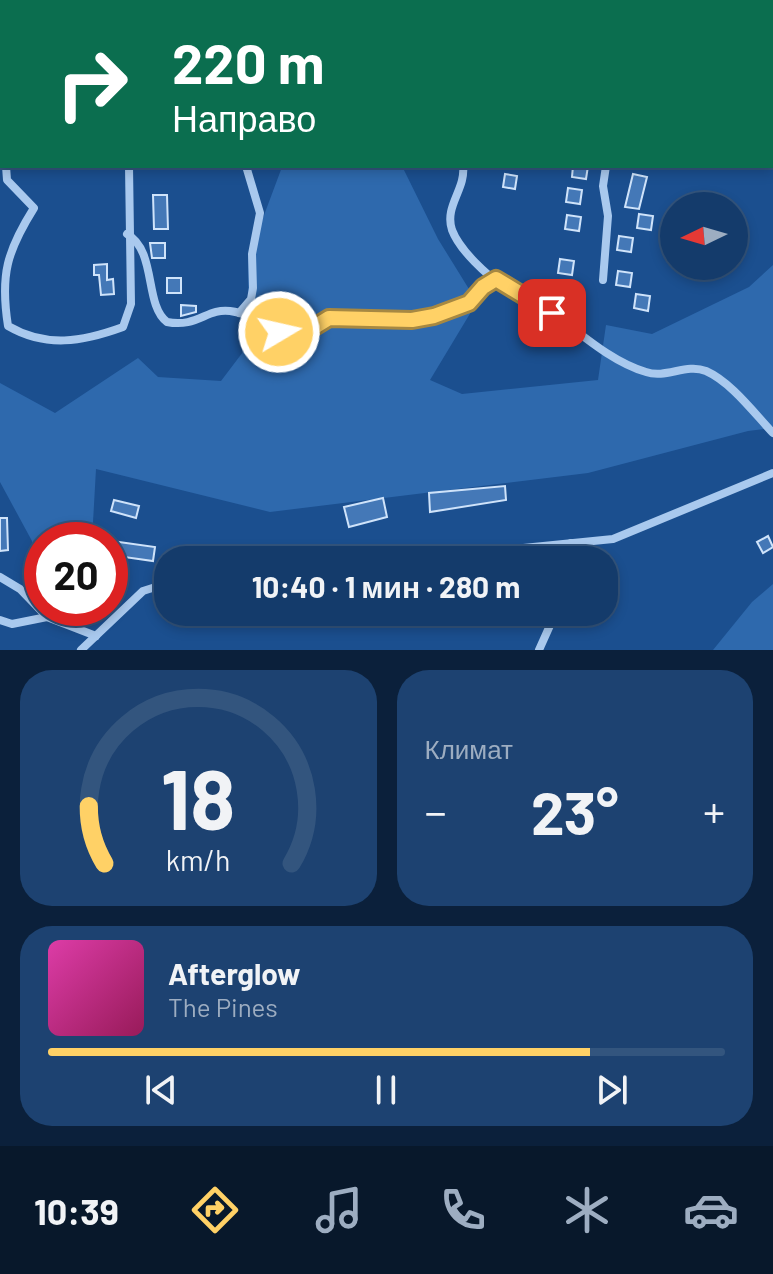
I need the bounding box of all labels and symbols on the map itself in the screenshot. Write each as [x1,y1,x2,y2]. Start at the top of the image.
north arrow [660,192,748,280]
pin [518,279,586,347]
position arrow [237,290,321,374]
speed limit sign: 20 [24,522,128,626]

